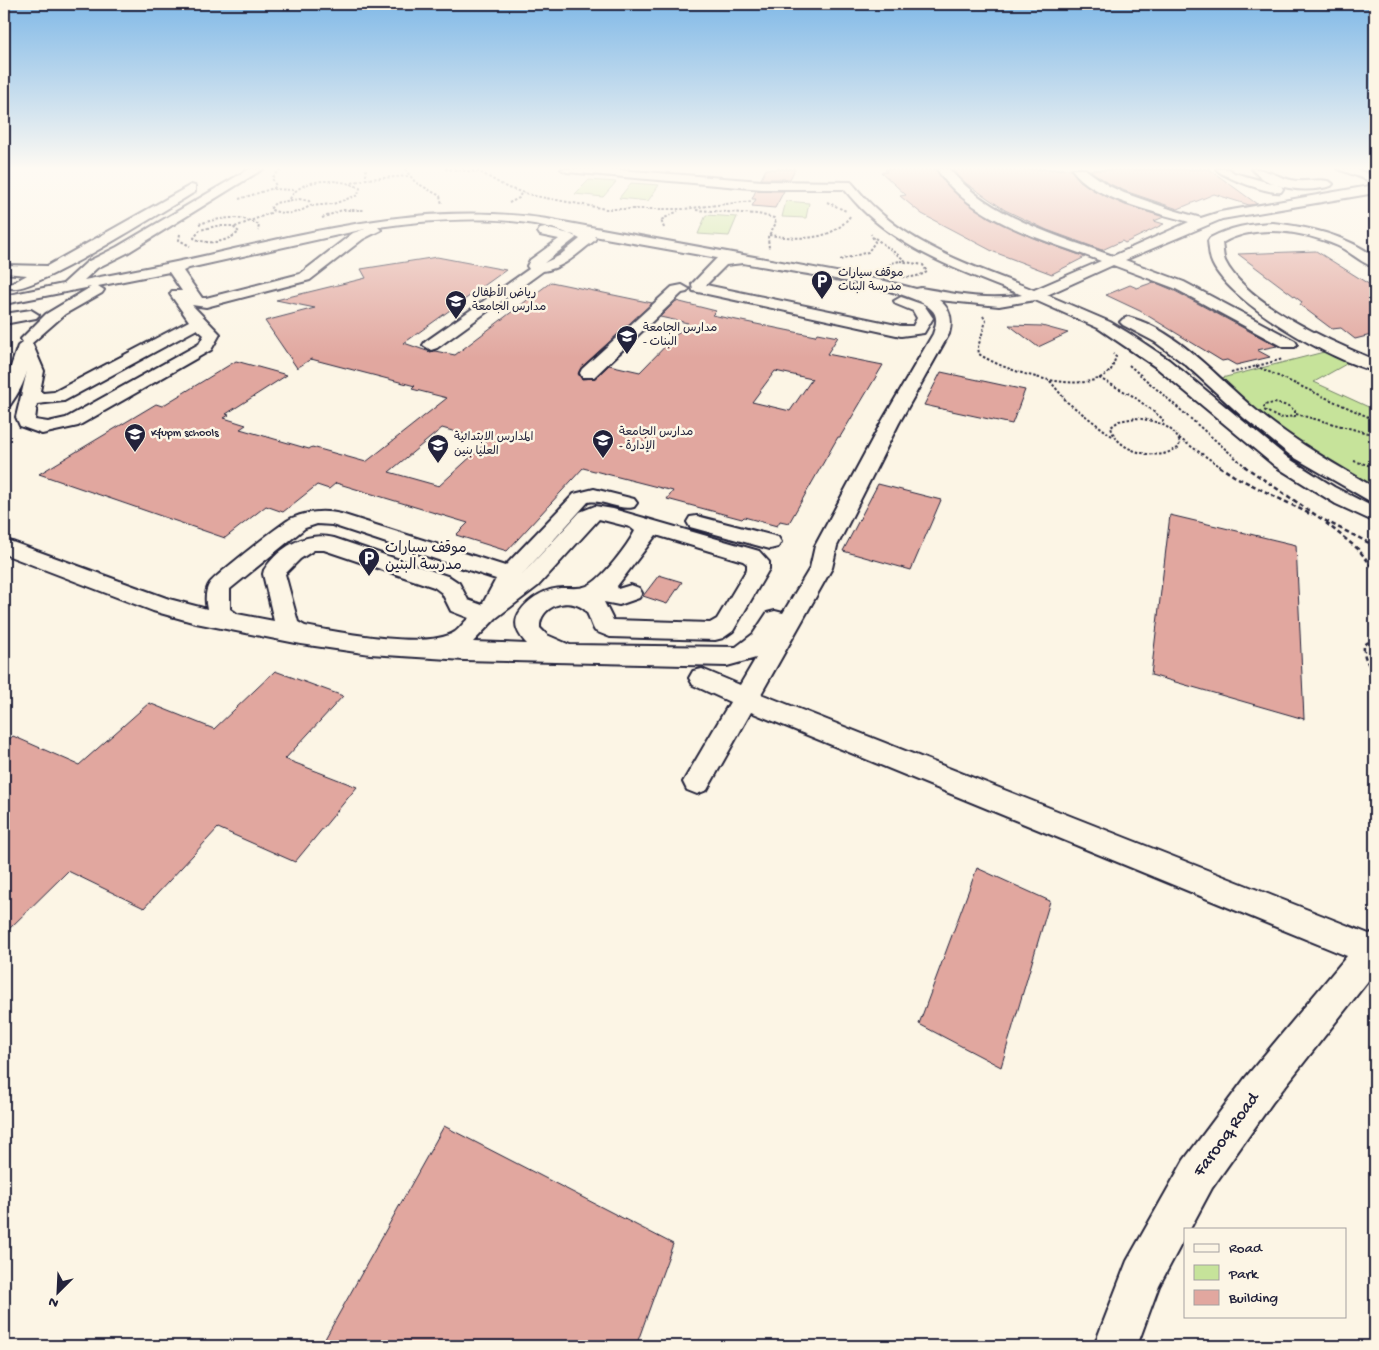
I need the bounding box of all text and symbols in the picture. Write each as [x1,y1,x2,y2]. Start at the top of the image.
place label: موقف سيارات مدرسة البنات [838,267,903,295]
parking icon: موقف سيارات مدرسة البنات [810,269,834,300]
place label: رياض الأطفال مدارس الجامعة [472,284,546,315]
school or university icon: رياض الأطفال مدارس الجامعة [444,289,468,320]
place label: مدارس الجامعة - البنات [643,322,717,350]
school or university icon: مدارس الجامعة - البنات [615,324,639,355]
school or university icon: Kfupm schools [123,422,147,453]
place label: مدارس الجامعة - الإدارة [619,426,693,454]
place label: Kfupm schools [151,427,219,441]
school or university icon: مدارس الجامعة - الإدارة [591,428,615,459]
place label: المدارس الابتدائية العليا بنين [454,431,533,459]
school or university icon: المدارس الابتدائية العليا بنين [426,433,450,464]
place label: موقف سيارات مدرسة البنين [385,540,467,575]
parking icon: موقف سيارات مدرسة البنين [357,546,381,577]
street label: Farooq Road [1189,1088,1265,1182]
legend [1184,1228,1346,1318]
text: Road [1229,1240,1263,1258]
text: Park [1228,1266,1259,1284]
north arrow [32,1268,82,1318]
text: Building [1228,1290,1278,1308]
text: N [46,1292,61,1311]

